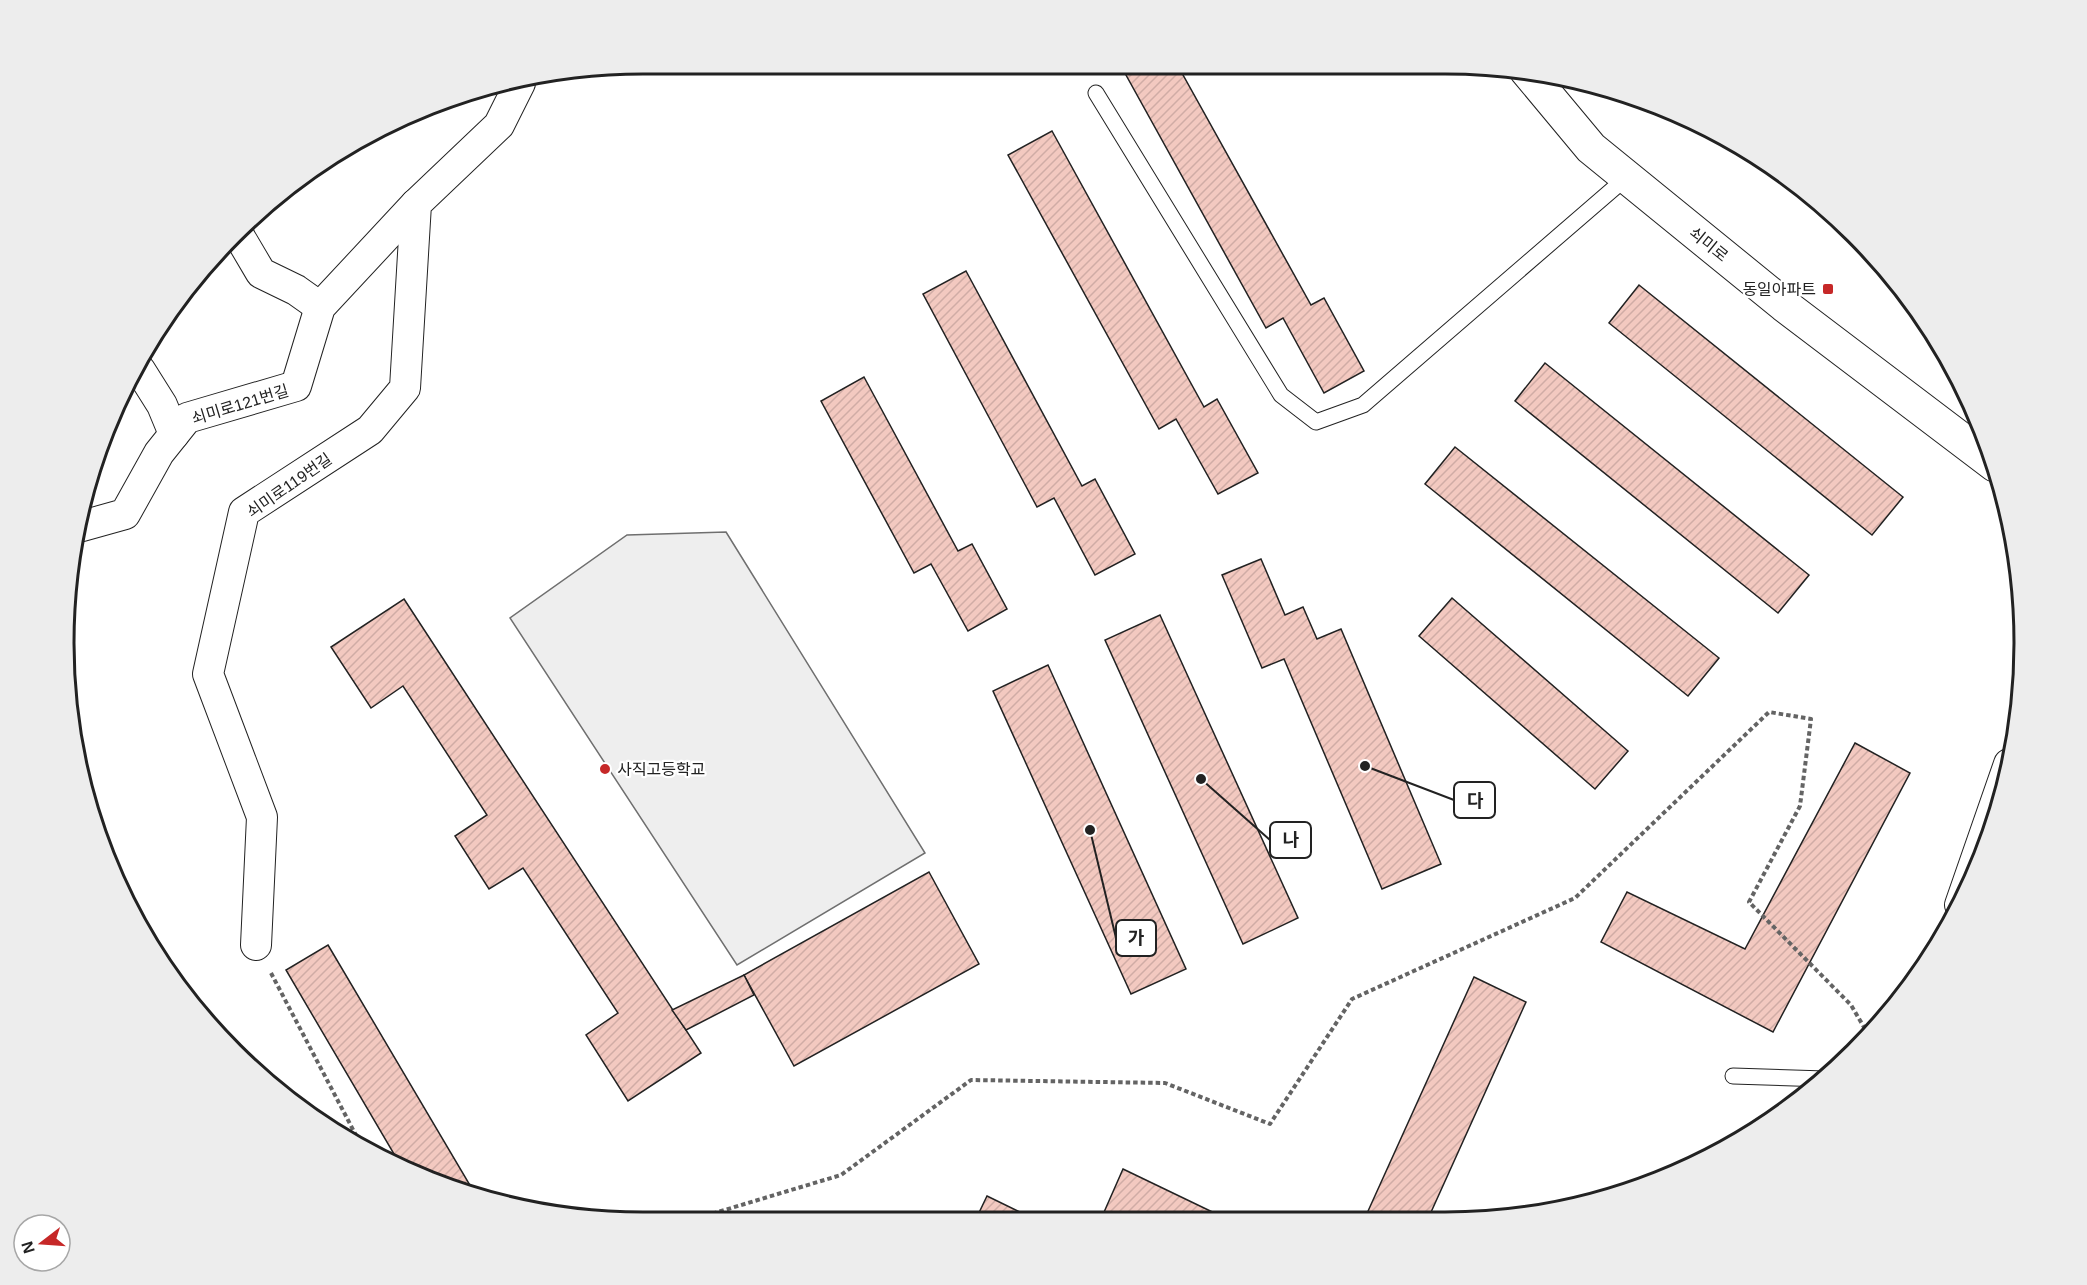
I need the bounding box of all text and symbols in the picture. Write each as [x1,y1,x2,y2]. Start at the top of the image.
street label: 쇠미로 [1686,224,1731,265]
place label: 동일아파트 [1742,281,1816,298]
marker: 동일아파트 [1821,282,1835,296]
street label: 쇠미로121번길 [190,382,291,427]
street label: 쇠미로119번길 [244,450,335,521]
place label: 사직고등학교 [617,761,705,778]
marker: 사직고등학교 [598,762,612,776]
callout: 다 [1454,782,1495,818]
text: 다 [1467,791,1484,811]
callout: 나 [1270,822,1311,858]
text: 나 [1283,830,1299,850]
callout: 가 [1116,920,1156,956]
text: 가 [1128,928,1145,948]
north arrow [12,1213,72,1273]
text: N [18,1239,38,1255]

